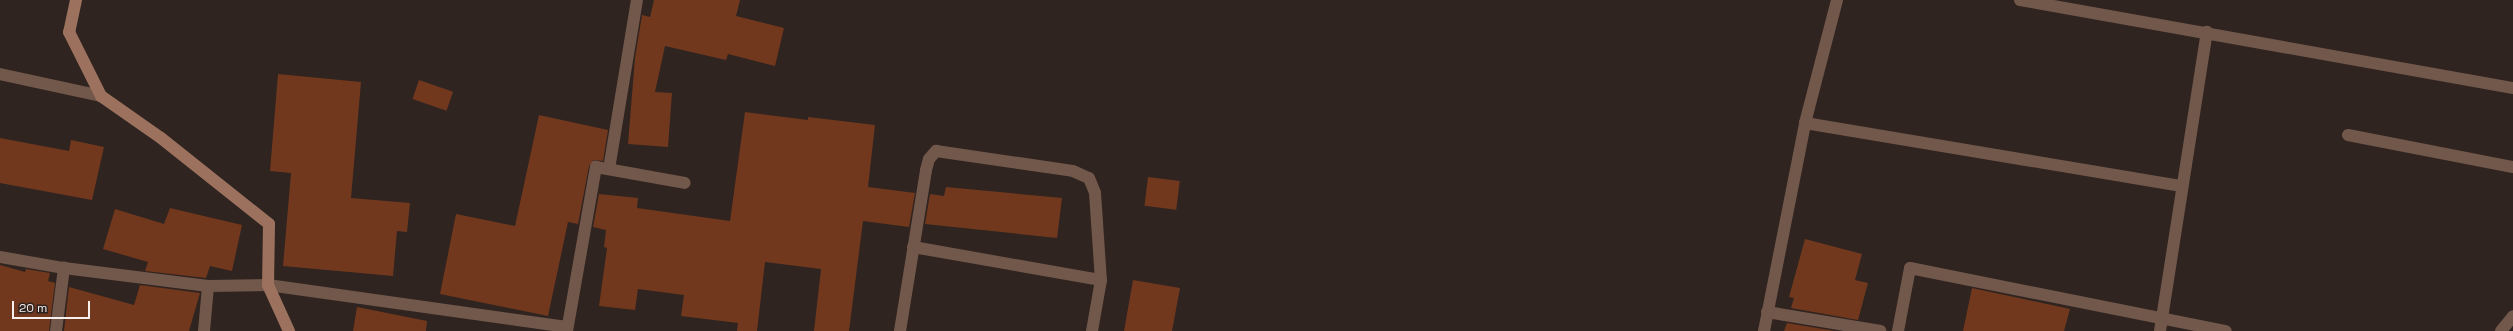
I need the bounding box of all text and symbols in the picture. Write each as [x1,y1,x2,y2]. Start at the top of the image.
scale bar [14,293,92,319]
text: 20 m [19,300,47,316]

